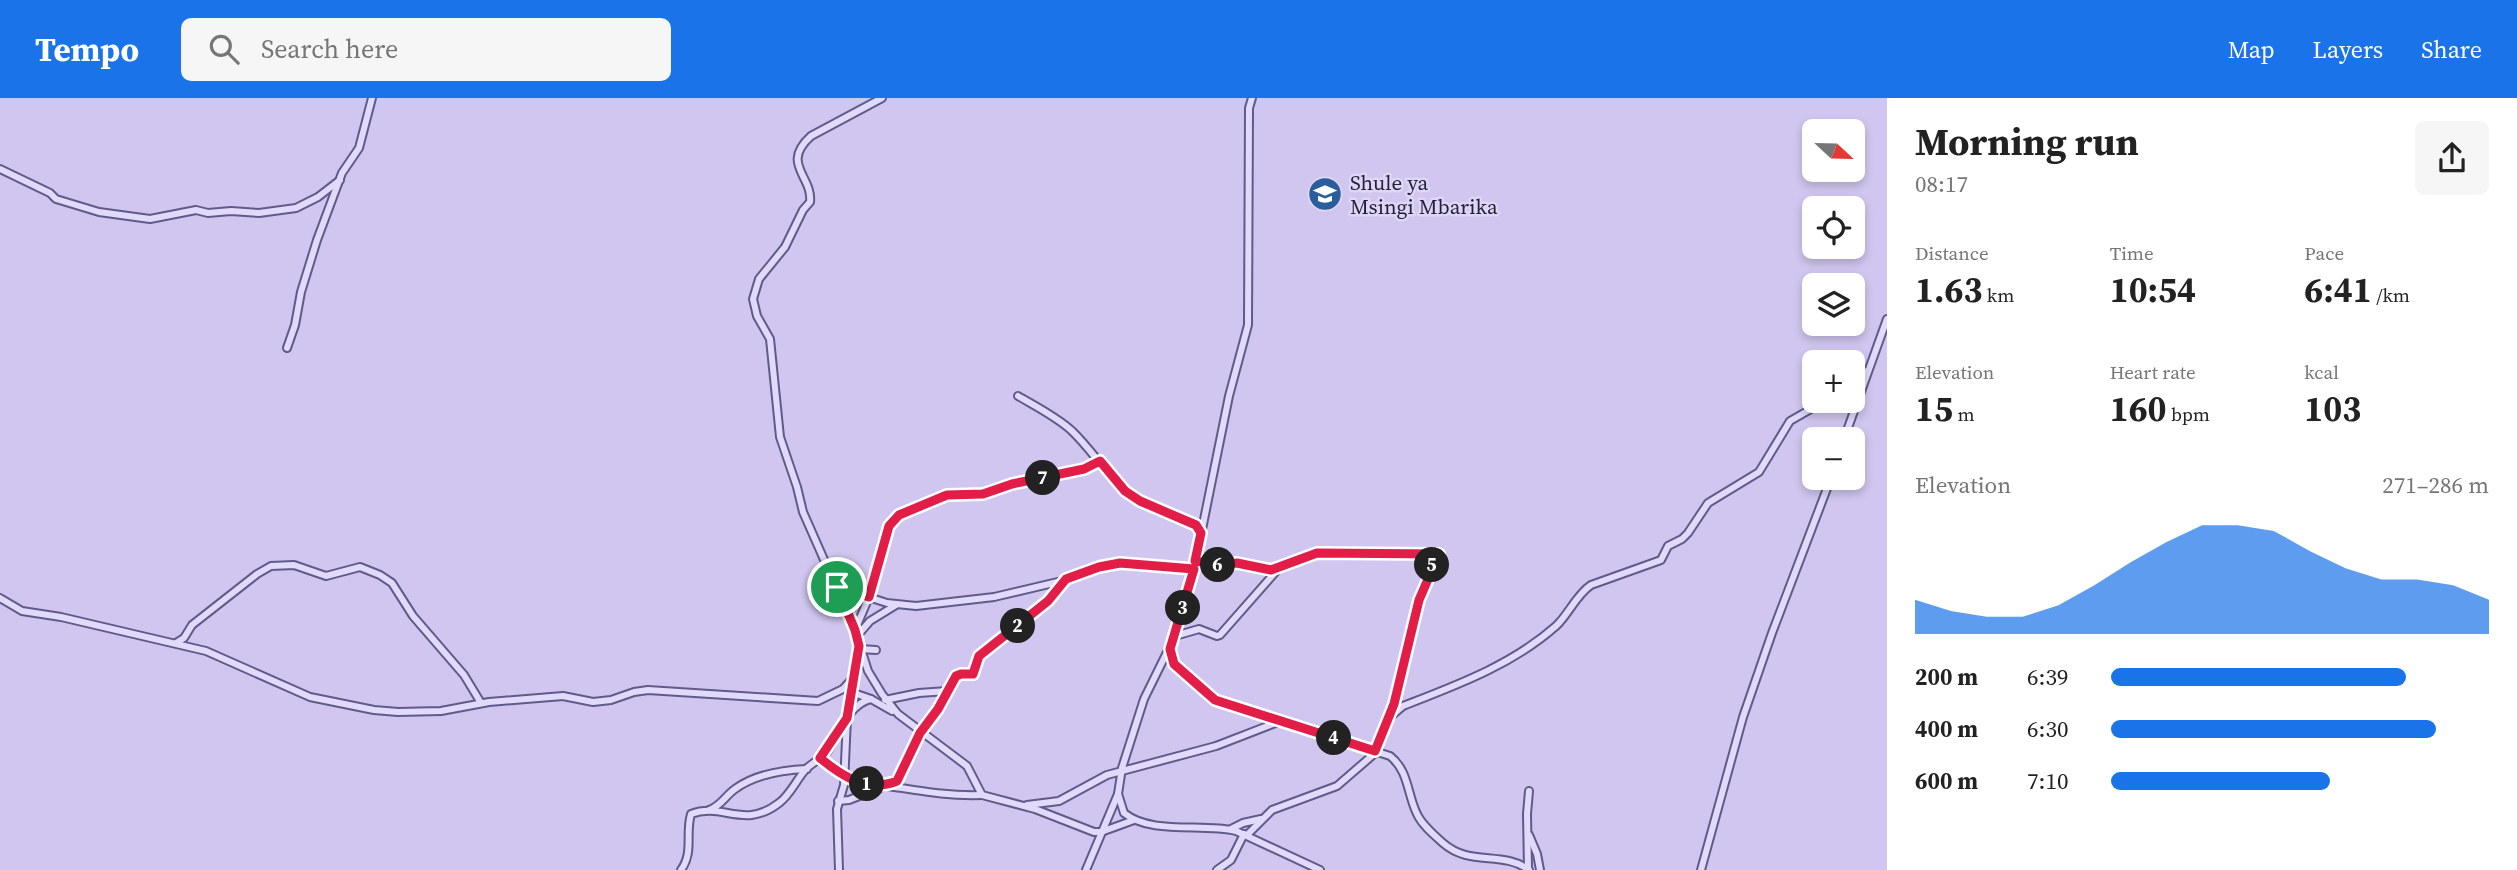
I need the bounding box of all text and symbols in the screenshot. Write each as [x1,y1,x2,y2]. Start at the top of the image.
search box [181,18,671,81]
text: Tempo [35,27,139,72]
icon: search [205,30,243,68]
text: Search here [261,31,398,67]
text: Map [2228,33,2275,66]
text: Layers [2313,33,2383,66]
text: Share [2421,33,2482,66]
text: Morning run [1915,116,2139,168]
north arrow [1802,119,1866,182]
map controls [1802,119,1865,490]
button: share [2415,121,2489,195]
place label: Shule ya Msingi Mbarika [1350,168,1498,221]
text: 08:17 [1915,168,1968,200]
school or university icon: Shule ya Msingi Mbarika [1306,175,1344,213]
button: locate [1802,196,1865,259]
text: Distance [1915,240,1989,266]
text: Time [2110,240,2154,266]
text: Pace [2304,240,2344,266]
text: 1.63 [1915,266,1982,314]
text: 10:54 [2110,266,2196,314]
text: 6:41 [2304,266,2372,314]
button: layers [1802,273,1865,336]
text: km [1982,282,2014,308]
text: /km [2372,282,2410,308]
button: + [1802,350,1865,413]
text: Elevation [1915,359,1994,385]
text: Heart rate [2110,359,2196,385]
text: kcal [2304,359,2339,385]
text: 15 [1915,385,1953,433]
text: 160 [2110,385,2167,433]
text: 103 [2304,385,2361,433]
text: m [1953,401,1975,427]
text: bpm [2167,401,2210,427]
button: − [1802,427,1865,490]
pin: 7 [1026,460,1060,496]
text: 7 [1037,464,1048,490]
text: Elevation [1915,469,2011,501]
text: 271–286 m [2382,469,2489,501]
pin: 6 [1200,547,1236,582]
pin: 5 [1414,547,1450,582]
text: 6 [1212,551,1223,577]
text: 5 [1426,551,1437,577]
pin [807,557,867,617]
icon: arrive [818,568,856,606]
pin: 3 [1166,590,1200,626]
text: 3 [1177,594,1188,620]
pin: 2 [1000,608,1036,644]
text: 2 [1012,612,1023,638]
text: 200 m [1915,661,1978,693]
text: 6:39 [2027,661,2068,693]
text: 400 m [1915,713,1978,745]
text: 6:30 [2027,713,2068,745]
pin: 4 [1316,720,1352,756]
text: 4 [1328,724,1339,750]
text: 600 m [1915,765,1978,797]
text: 7:10 [2027,765,2068,797]
pin: 1 [850,766,884,802]
text: 1 [861,770,872,796]

